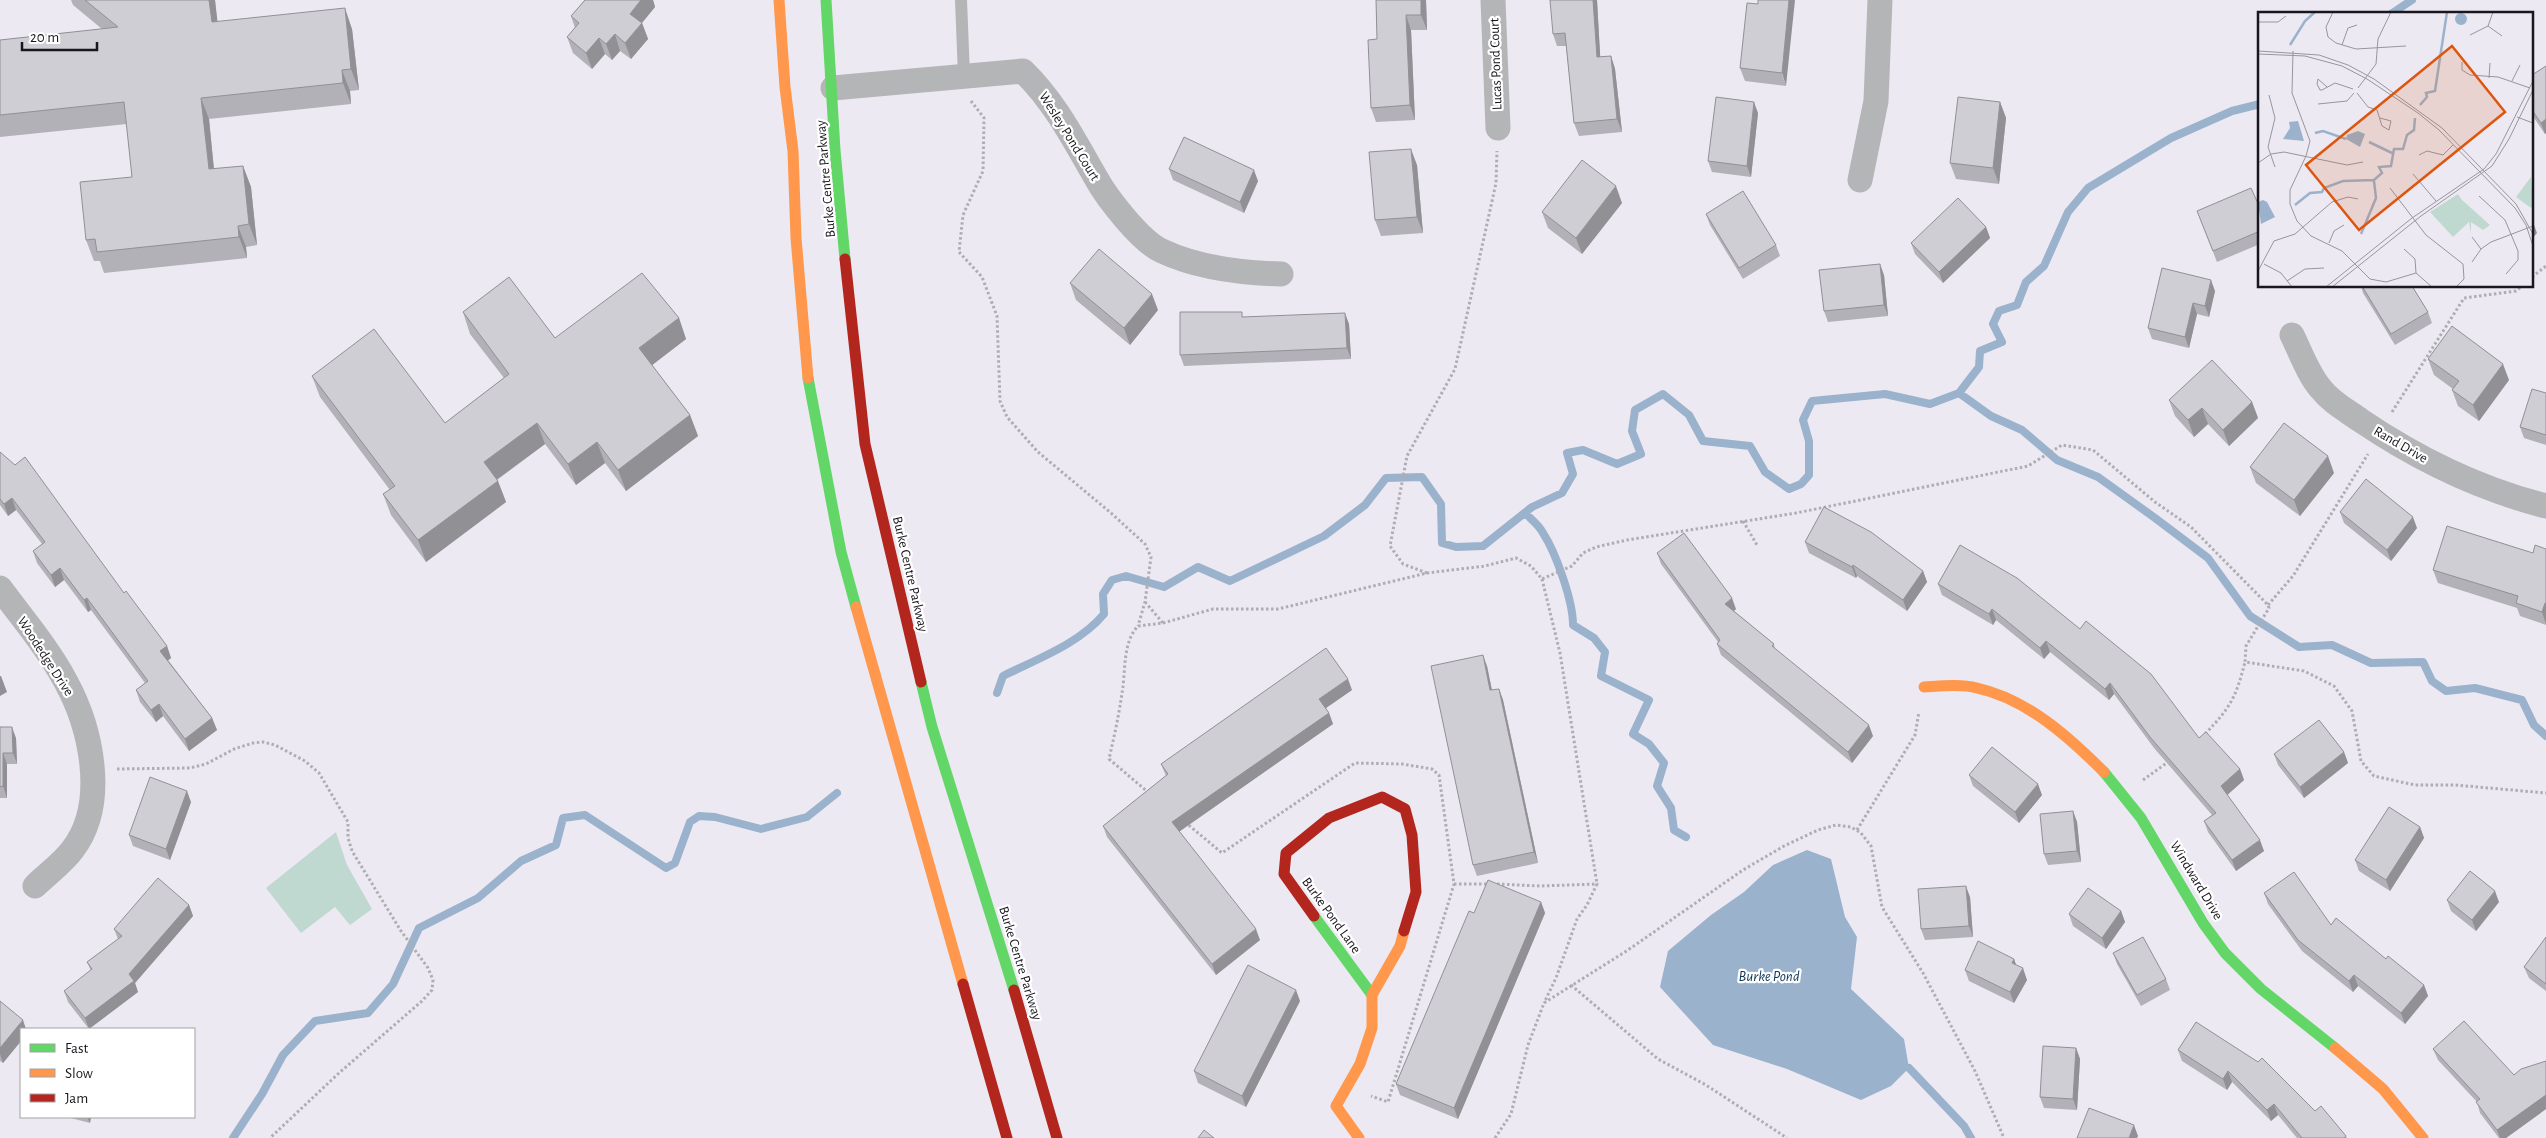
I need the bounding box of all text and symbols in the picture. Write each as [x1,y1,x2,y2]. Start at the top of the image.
inset map [2258,12,2534,288]
street label: Lucas Pond Court [1487,17,1505,110]
scale bar [22,20,98,52]
text: 20 m [30,30,59,45]
street label: Wesley Pond Court [1036,90,1102,184]
street label: Burke Centre Parkway [814,119,838,238]
street label: Rand Drive [2371,424,2430,466]
street label: Burke Centre Parkway [890,515,930,633]
street label: Woodedge Drive [14,614,76,699]
street label: Windward Drive [2167,839,2225,922]
street label: Burke Pond Lane [1299,875,1363,956]
street label: Burke Centre Parkway [996,905,1044,1022]
water label: Burke Pond [1739,969,1800,984]
legend [20,1028,195,1118]
text: Fast [65,1041,89,1056]
text: Slow [65,1066,93,1081]
text: Jam [65,1091,88,1106]

